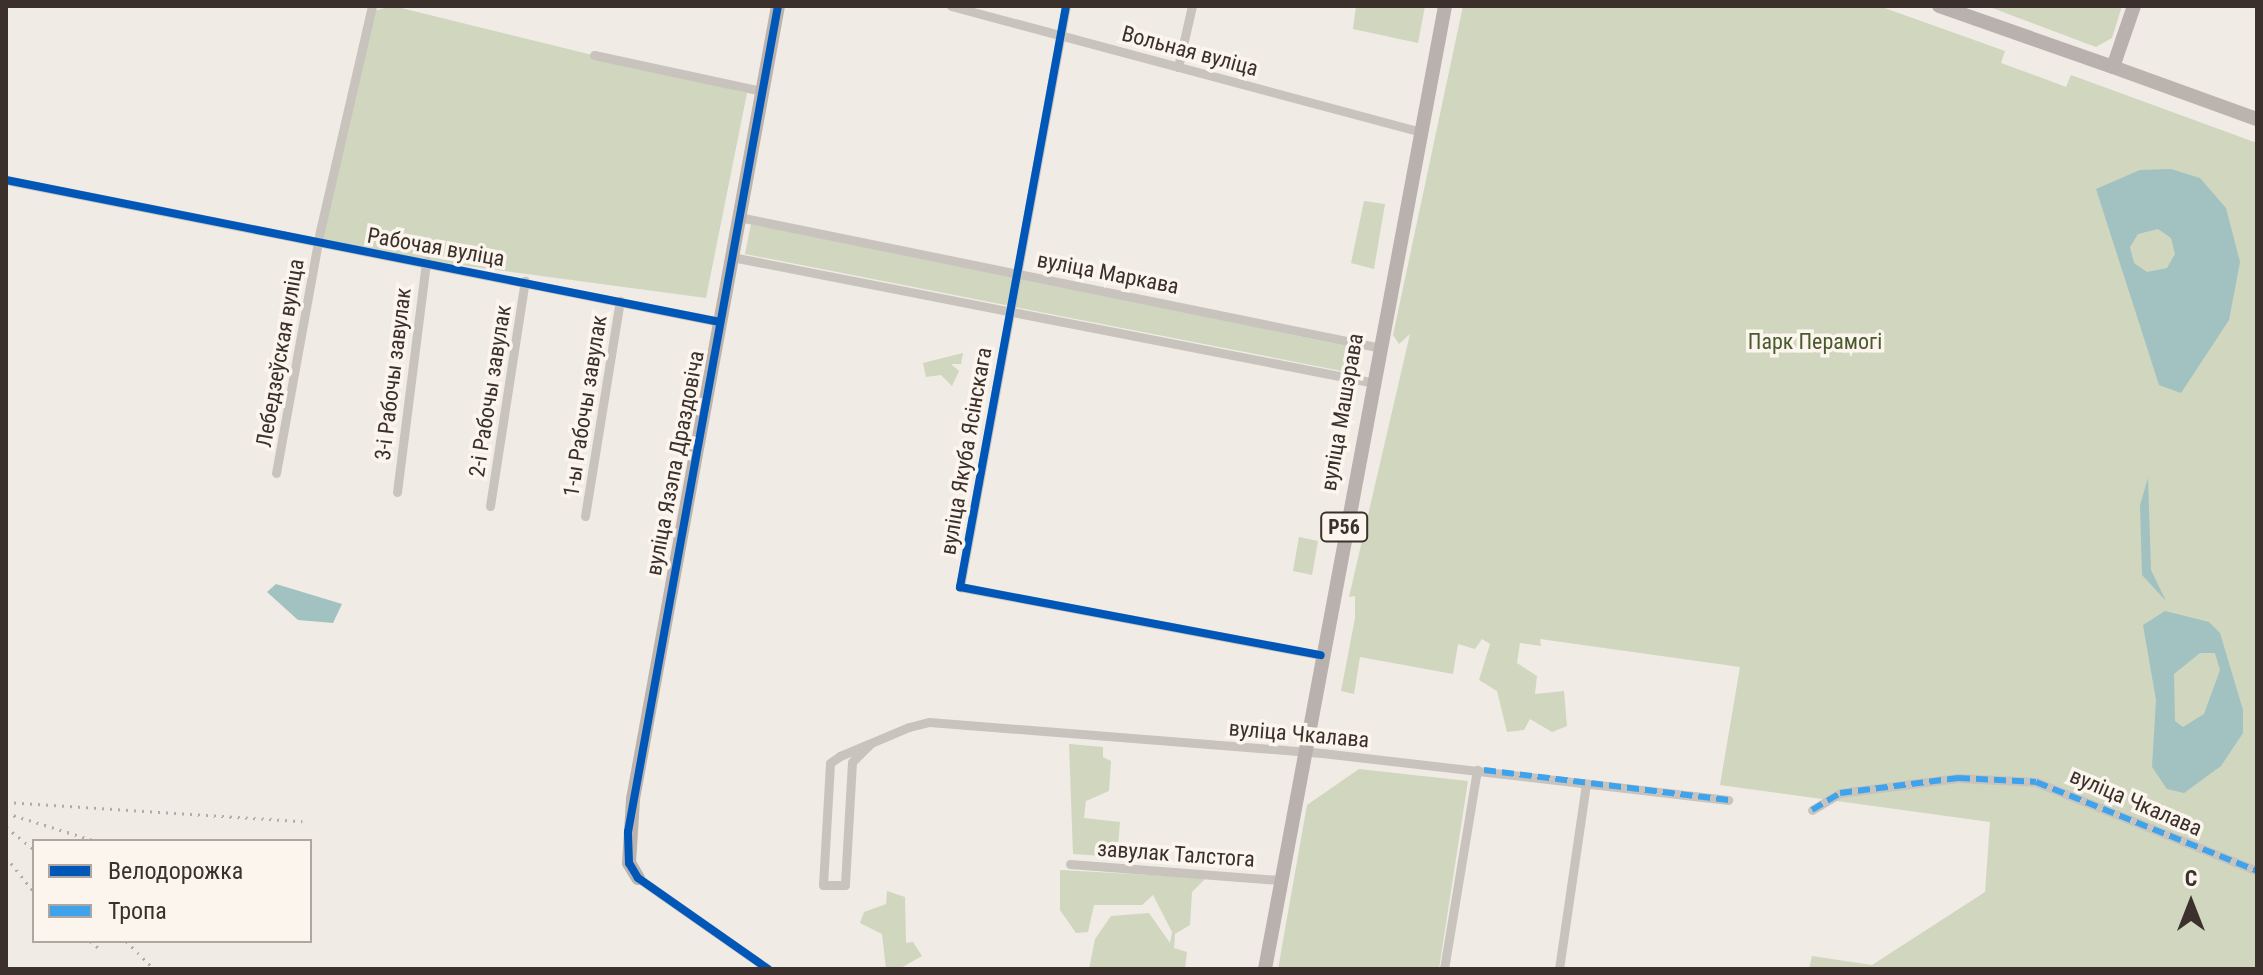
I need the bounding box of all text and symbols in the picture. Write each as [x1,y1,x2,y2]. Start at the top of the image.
street label: Вольная вуліца [1119,20,1261,82]
street label: Рабочая вуліца [365,222,507,272]
street label: вуліца Маркава [1035,246,1181,300]
street label: Лебедзеўская вуліца [250,257,310,449]
street label: 3-і Рабочы завулак [369,286,417,462]
street label: 2-і Рабочы завулак [463,303,517,479]
street label: 1-ы Рабочы завулак [558,313,612,499]
park label: Парк Перамогі [1748,329,1882,355]
street label: вуліца Машэрава [1315,331,1369,493]
street label: вуліца Якуба Ясінскага [935,345,997,557]
street label: вуліца Язэпа Драздовіча [640,348,710,578]
road number: Р56 [1320,511,1368,543]
street label: вуліца Чкалава [1228,715,1370,753]
street label: вуліца Чкалава [2066,762,2206,842]
street label: завулак Талстога [1096,835,1256,873]
legend [32,839,312,943]
text: Велодорожка [108,857,243,885]
north arrow [2151,863,2231,943]
text: С [2185,866,2197,891]
text: Тропа [108,897,167,925]

